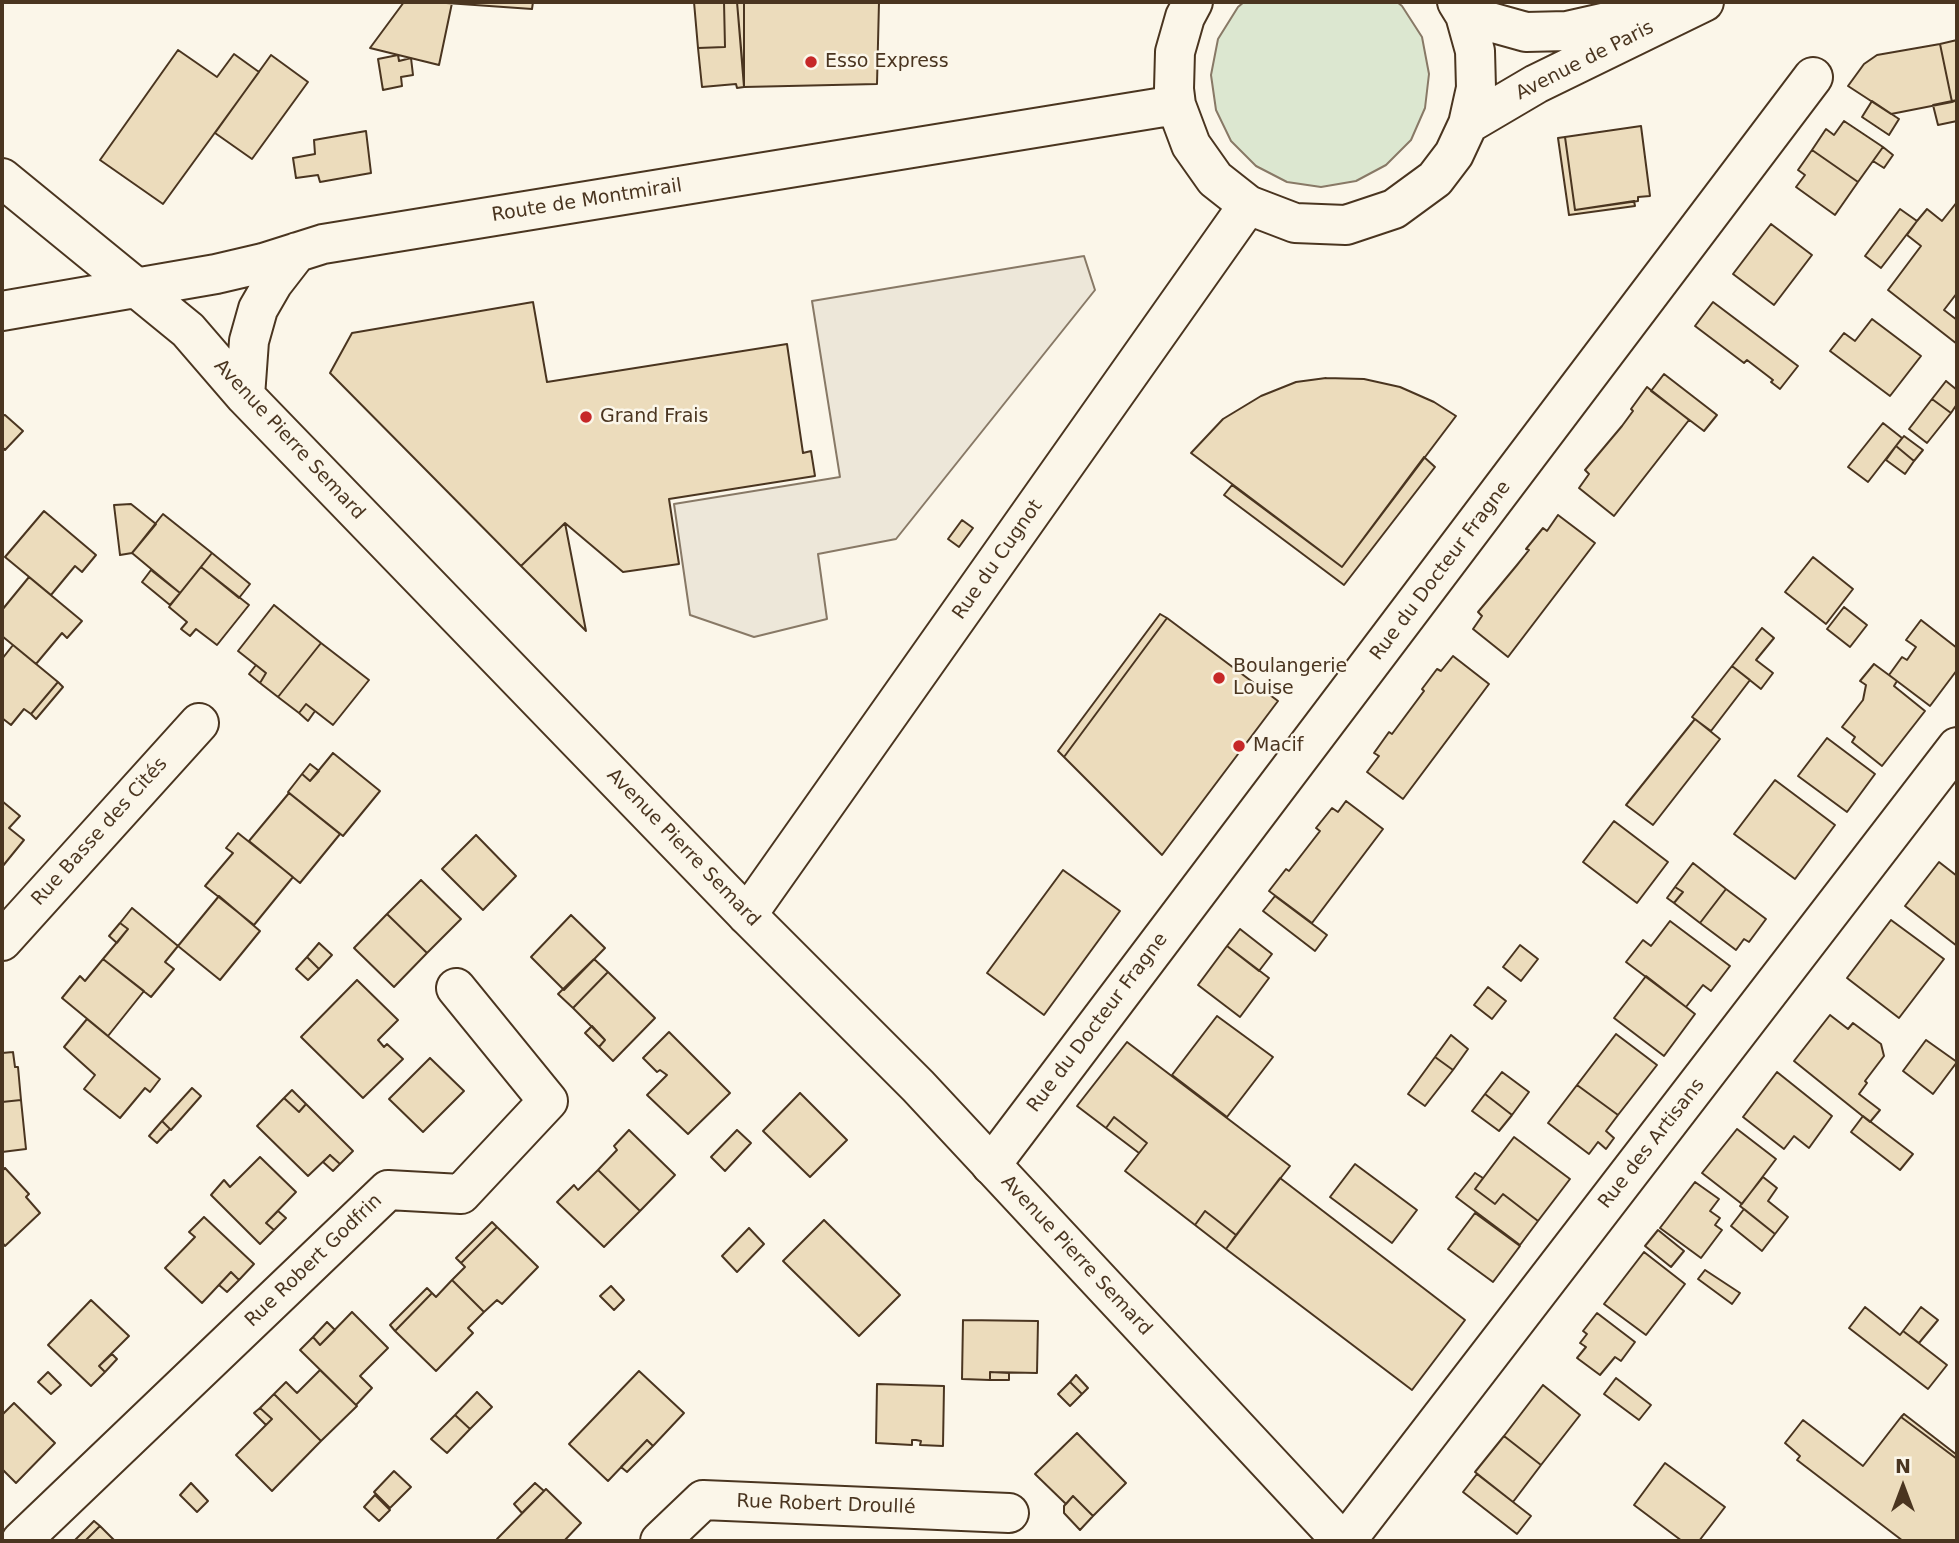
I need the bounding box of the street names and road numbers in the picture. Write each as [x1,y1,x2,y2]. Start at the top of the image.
street label: Avenue de Paris [1512,16,1658,106]
street label: Route de Montmirail [490,175,684,227]
street label: Avenue Pierre Semard [209,355,369,525]
street label: Rue du Docteur Fragne [1366,477,1516,665]
street label: Rue du Cugnot [948,496,1048,624]
street label: Rue Basse des Cités [27,753,173,911]
street label: Avenue Pierre Semard [602,764,764,932]
street label: Rue du Docteur Fragne [1023,929,1173,1117]
street label: Rue des Artisans [1594,1074,1710,1214]
street label: Avenue Pierre Semard [996,1171,1156,1341]
street label: Rue Robert Godfrin [241,1190,387,1332]
street label: Rue Robert Droullé [736,1490,916,1520]

